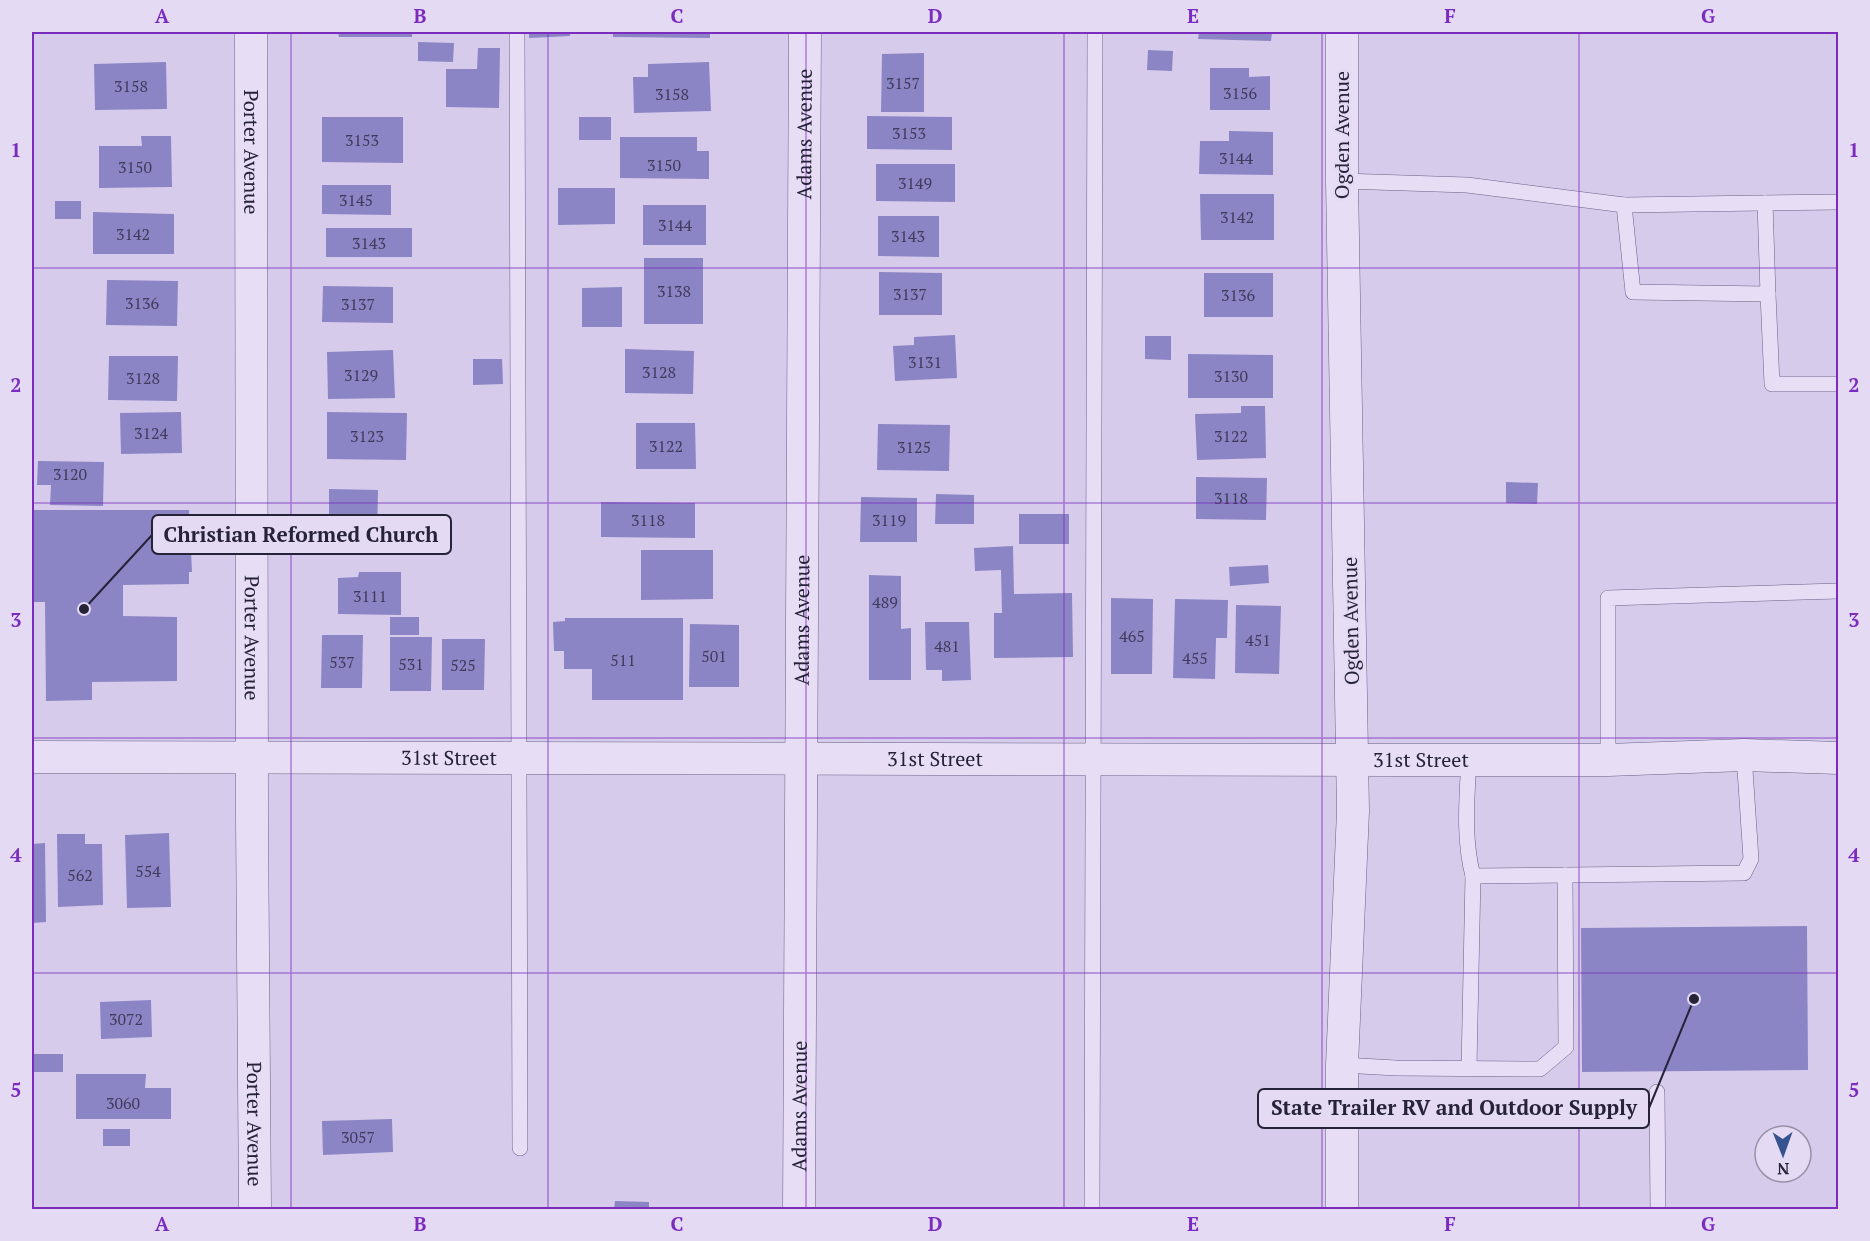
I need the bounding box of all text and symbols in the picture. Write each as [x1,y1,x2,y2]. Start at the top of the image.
text: A [155,2,170,29]
text: B [414,2,427,29]
text: C [670,2,684,29]
text: D [928,2,942,29]
text: E [1187,2,1199,29]
text: F [1444,2,1456,29]
text: G [1701,2,1715,29]
street label: Adams Avenue [790,69,818,199]
street label: Ogden Avenue [1328,71,1355,199]
house number: 3157 [886,72,920,94]
house number: 3158 [114,75,148,97]
house number: 3156 [1223,82,1258,104]
house number: 3158 [655,83,689,105]
street label: Porter Avenue [238,89,265,215]
house number: 3153 [892,122,926,144]
house number: 3153 [345,129,379,151]
text: 1 [10,136,22,163]
text: 1 [1848,136,1860,163]
house number: 3144 [1219,147,1254,169]
house number: 3150 [647,154,681,176]
house number: 3150 [118,156,152,178]
house number: 3149 [898,172,932,194]
house number: 3145 [339,189,373,211]
house number: 3142 [1220,206,1254,228]
house number: 3144 [658,214,693,236]
house number: 3142 [116,223,150,245]
house number: 3143 [891,225,925,247]
house number: 3143 [352,232,386,254]
house number: 3138 [657,280,691,302]
house number: 3137 [893,283,927,305]
house number: 3136 [1221,284,1256,306]
house number: 3136 [125,292,160,314]
house number: 3137 [341,293,375,315]
house number: 3131 [908,351,942,373]
house number: 3128 [642,361,676,383]
house number: 3129 [344,364,378,386]
house number: 3130 [1214,365,1248,387]
house number: 3128 [126,367,160,389]
text: 2 [10,371,22,398]
text: 2 [1848,371,1860,398]
house number: 3124 [134,422,169,444]
house number: 3123 [350,425,384,447]
house number: 3122 [1214,425,1248,447]
house number: 3122 [649,435,683,457]
house number: 3125 [897,436,931,458]
house number: 3120 [53,463,87,485]
house number: 3118 [1214,487,1248,509]
house number: 3118 [631,509,665,531]
house number: 3119 [872,509,906,531]
callout: Christian Reformed Church [152,515,451,554]
text: Christian Reformed Church [163,520,439,548]
street label: Adams Avenue [788,555,815,685]
street label: Ogden Avenue [1336,557,1365,685]
street label: Porter Avenue [239,575,266,701]
house number: 3111 [353,585,387,607]
house number: 489 [872,591,898,613]
text: 3 [10,606,22,633]
text: 3 [1848,606,1860,633]
house number: 465 [1119,625,1145,647]
house number: 451 [1245,629,1271,651]
house number: 481 [934,635,960,657]
house number: 501 [701,645,727,667]
house number: 455 [1182,647,1208,669]
house number: 511 [610,649,636,671]
house number: 537 [329,651,355,673]
house number: 531 [398,653,424,675]
house number: 525 [450,654,476,676]
street label: 31st Street [401,744,497,771]
street label: 31st Street [887,745,983,772]
street label: 31st Street [1373,746,1469,773]
text: 4 [10,841,22,868]
text: 4 [1848,841,1860,868]
house number: 554 [135,860,161,882]
house number: 562 [67,864,93,886]
house number: 3072 [109,1008,143,1030]
street label: Adams Avenue [785,1041,813,1171]
street label: Porter Avenue [241,1061,269,1187]
text: 5 [10,1076,22,1103]
text: 5 [1848,1076,1860,1103]
callout: State Trailer RV and Outdoor Supply [1258,1089,1649,1128]
house number: 3060 [106,1092,140,1114]
text: State Trailer RV and Outdoor Supply [1271,1093,1638,1121]
north arrow [1753,1124,1813,1184]
house number: 3057 [341,1126,375,1148]
text: N [1777,1158,1790,1180]
text: A [155,1210,170,1237]
text: B [414,1210,427,1237]
text: C [670,1210,684,1237]
text: D [928,1210,942,1237]
text: E [1187,1210,1199,1237]
text: F [1444,1210,1456,1237]
text: G [1701,1210,1715,1237]

